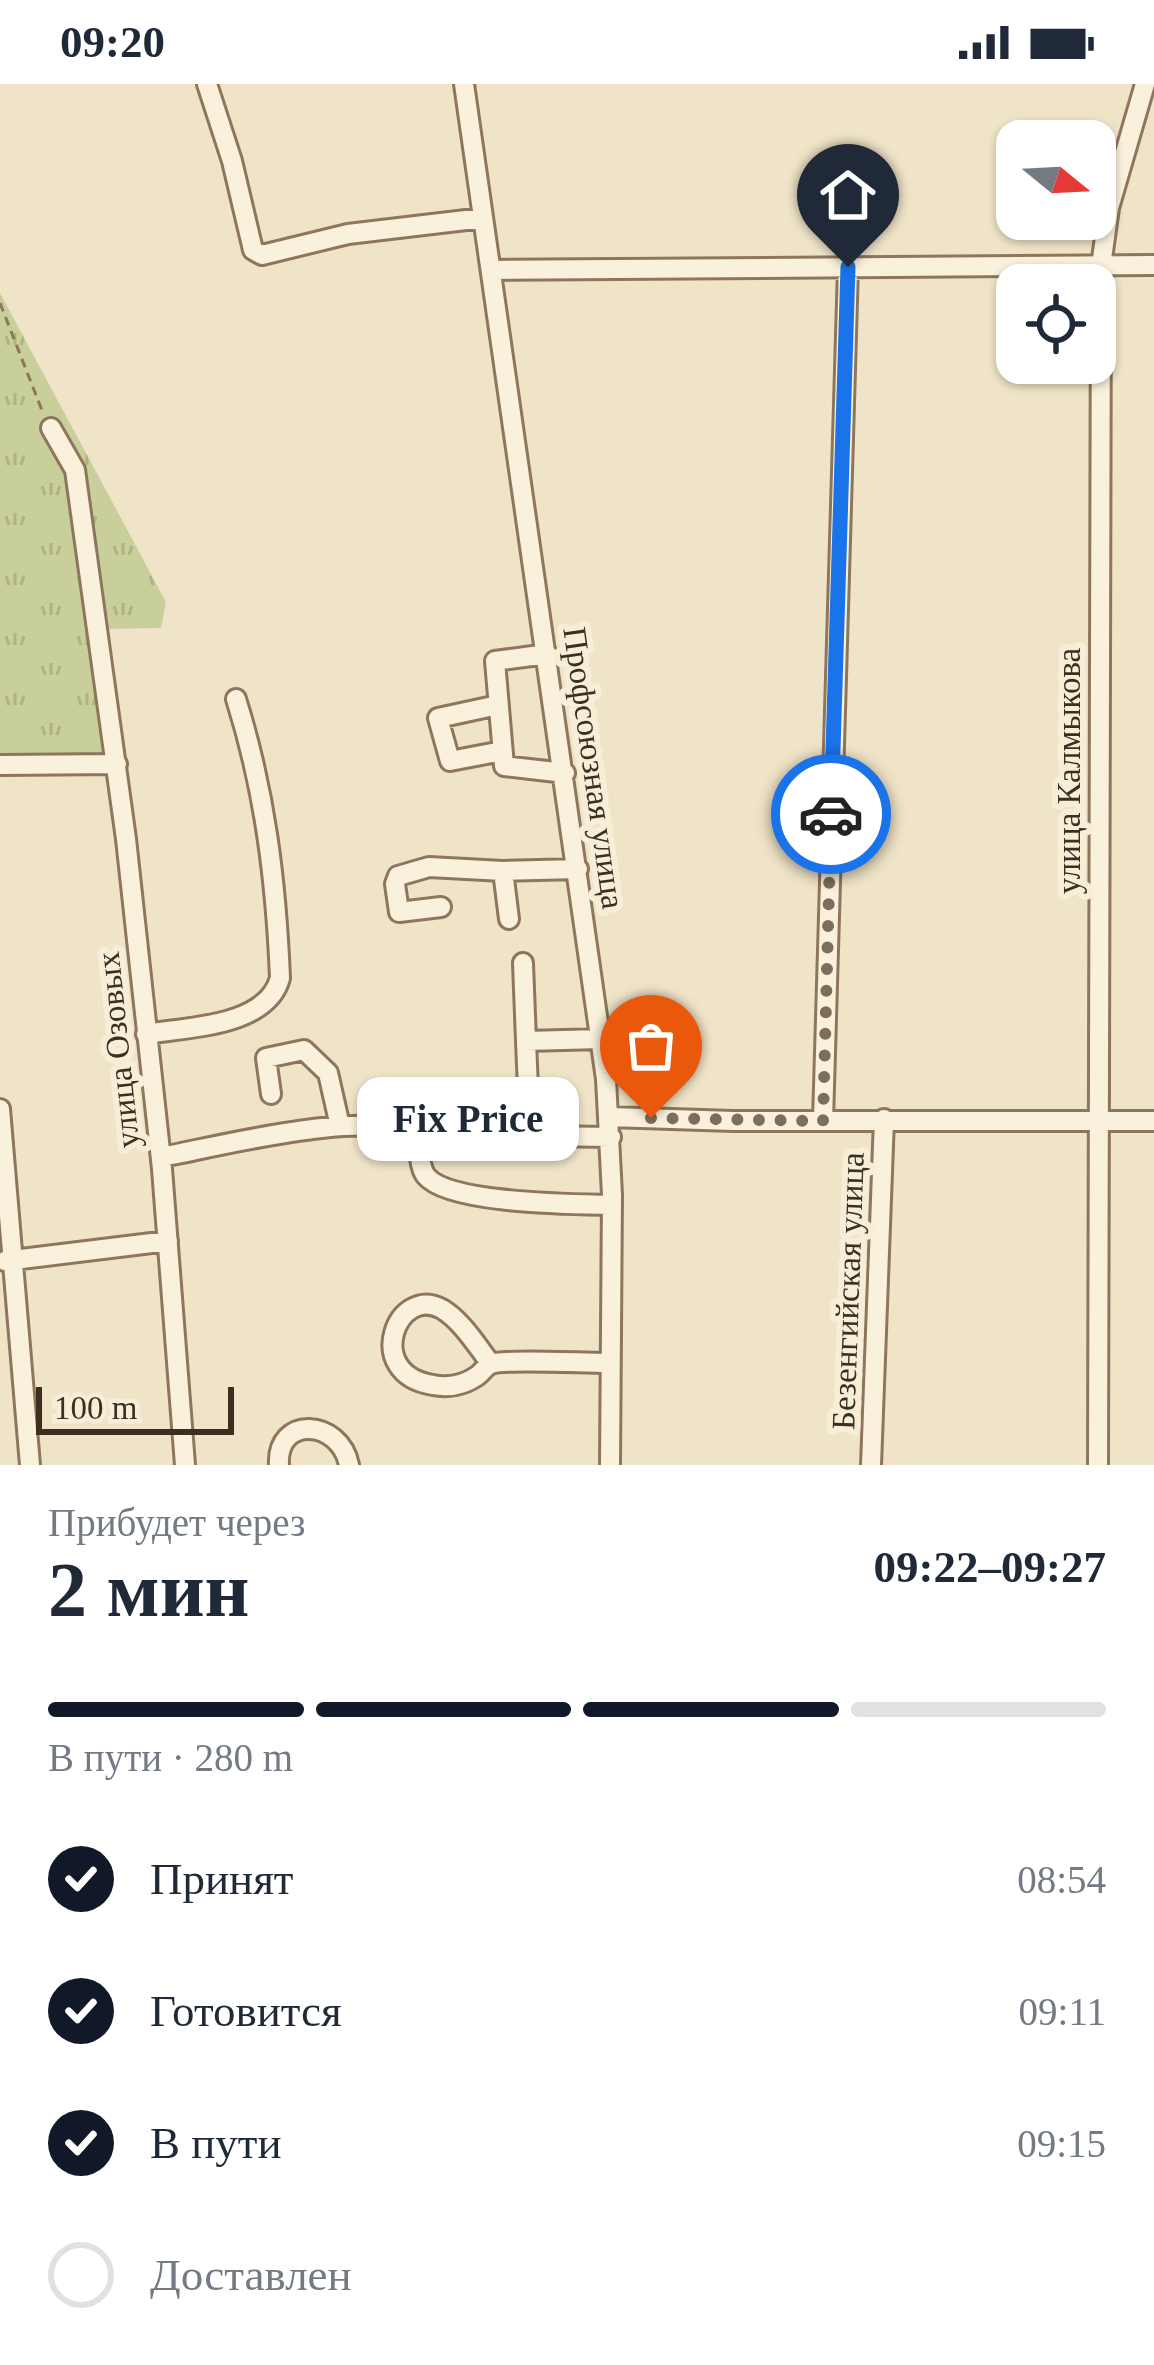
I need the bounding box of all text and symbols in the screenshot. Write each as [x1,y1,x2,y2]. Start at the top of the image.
text: 09:20 [60,17,165,67]
north arrow [996,120,1116,240]
map controls [996,120,1116,384]
pin [797,144,899,267]
icon: home [815,162,881,228]
button: locate [996,264,1116,384]
street label: Профсоюзная улица [556,625,632,912]
street label: улица Калмыкова [1051,647,1087,894]
courier [771,754,891,874]
icon: car [798,781,864,847]
street label: улица Озовых [90,950,146,1150]
pin [600,995,702,1118]
icon: bag [618,1013,684,1079]
callout: Fix Price [357,1076,579,1160]
text: Fix Price [393,1097,543,1140]
street label: Безенгийская улица [825,1151,871,1431]
scale bar [36,1381,234,1434]
text: 100 m [54,1390,137,1426]
text: Прибудет через [48,1501,306,1544]
text: 09:22–09:27 [874,1542,1106,1592]
text: 2 мин [48,1546,250,1633]
text: В пути · 280 m [48,1736,293,1779]
icon: check [48,1846,114,1912]
text: Принят [150,1854,294,1904]
text: 08:54 [1017,1858,1106,1901]
icon: check [48,1978,114,2044]
text: Готовится [150,1986,342,2036]
text: 09:11 [1019,1990,1106,2033]
icon: check [48,2110,114,2176]
text: В пути [150,2118,282,2168]
text: 09:15 [1017,2122,1106,2165]
text: Доставлен [150,2250,352,2300]

